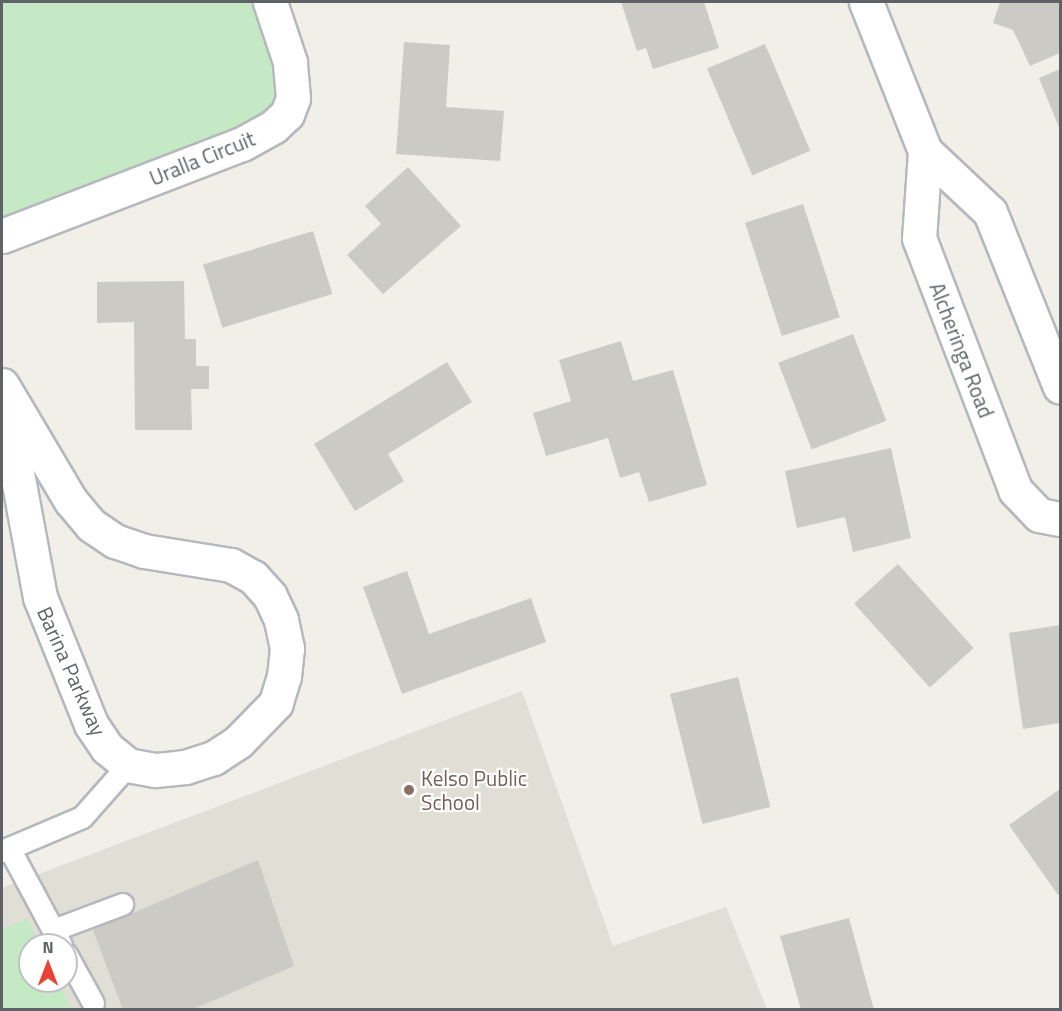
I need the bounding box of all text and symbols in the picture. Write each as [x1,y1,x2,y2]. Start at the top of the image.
street label: Uralla Circuit [146,125,258,191]
street label: Alcheringa Road [925,279,999,421]
street label: Barina Parkway [32,603,112,739]
place label: Kelso Public School [421,765,527,815]
marker: Kelso Public School [402,783,416,797]
north arrow [18,933,78,993]
text: N [42,935,54,959]

